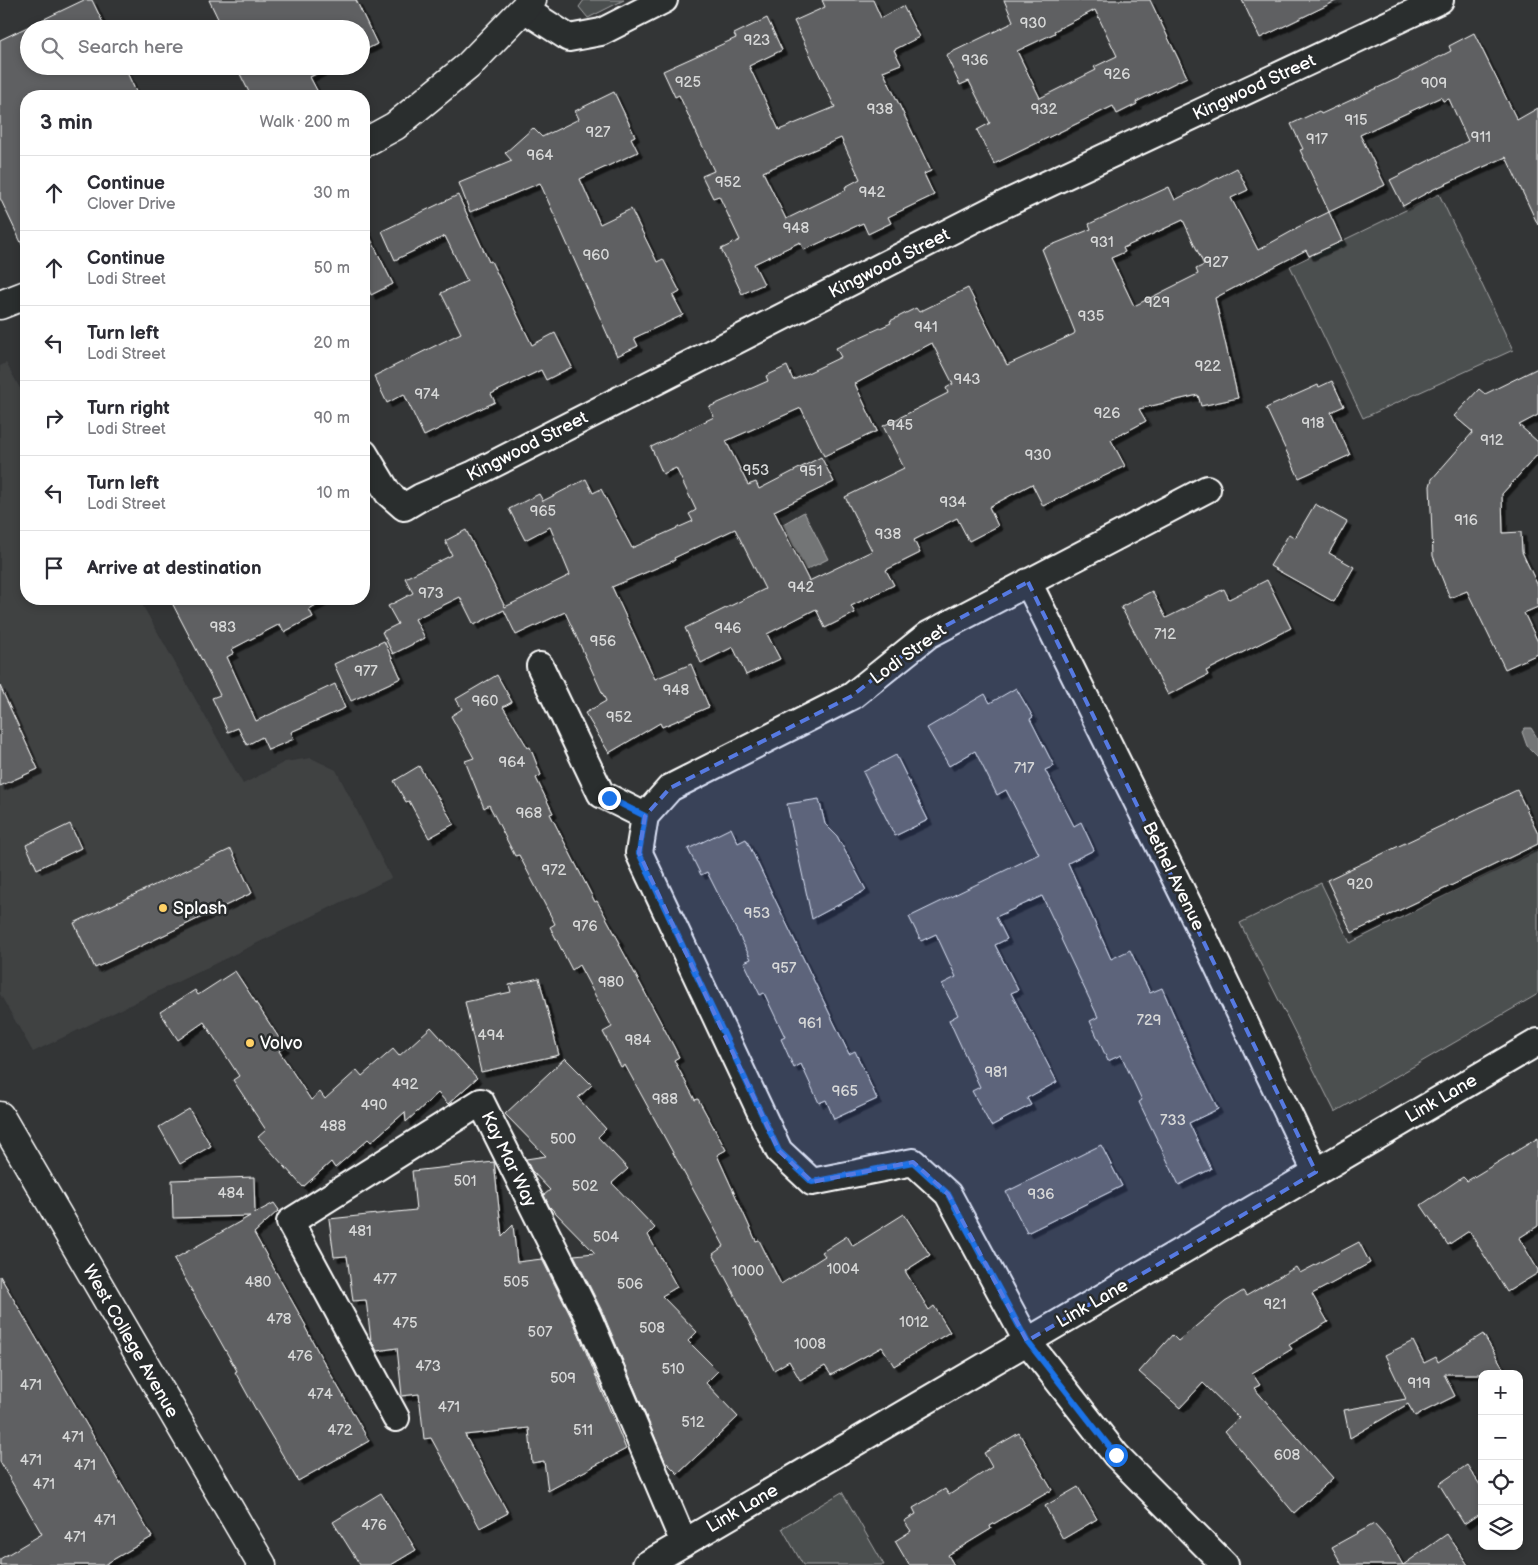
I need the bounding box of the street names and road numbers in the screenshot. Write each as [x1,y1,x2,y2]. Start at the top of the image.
street label: Kingwood Street [1189,50,1319,125]
street label: Kingwood Street [825,224,954,303]
street label: Kingwood Street [463,407,592,486]
street label: Lodi Street [866,620,951,689]
street label: Bethel Avenue [1138,818,1209,934]
street label: Link Lane [1402,1069,1481,1127]
street label: Kay Mar Way [476,1108,541,1211]
street label: West College Avenue [78,1261,183,1422]
street label: Link Lane [1053,1274,1132,1332]
street label: Link Lane [703,1479,782,1537]

